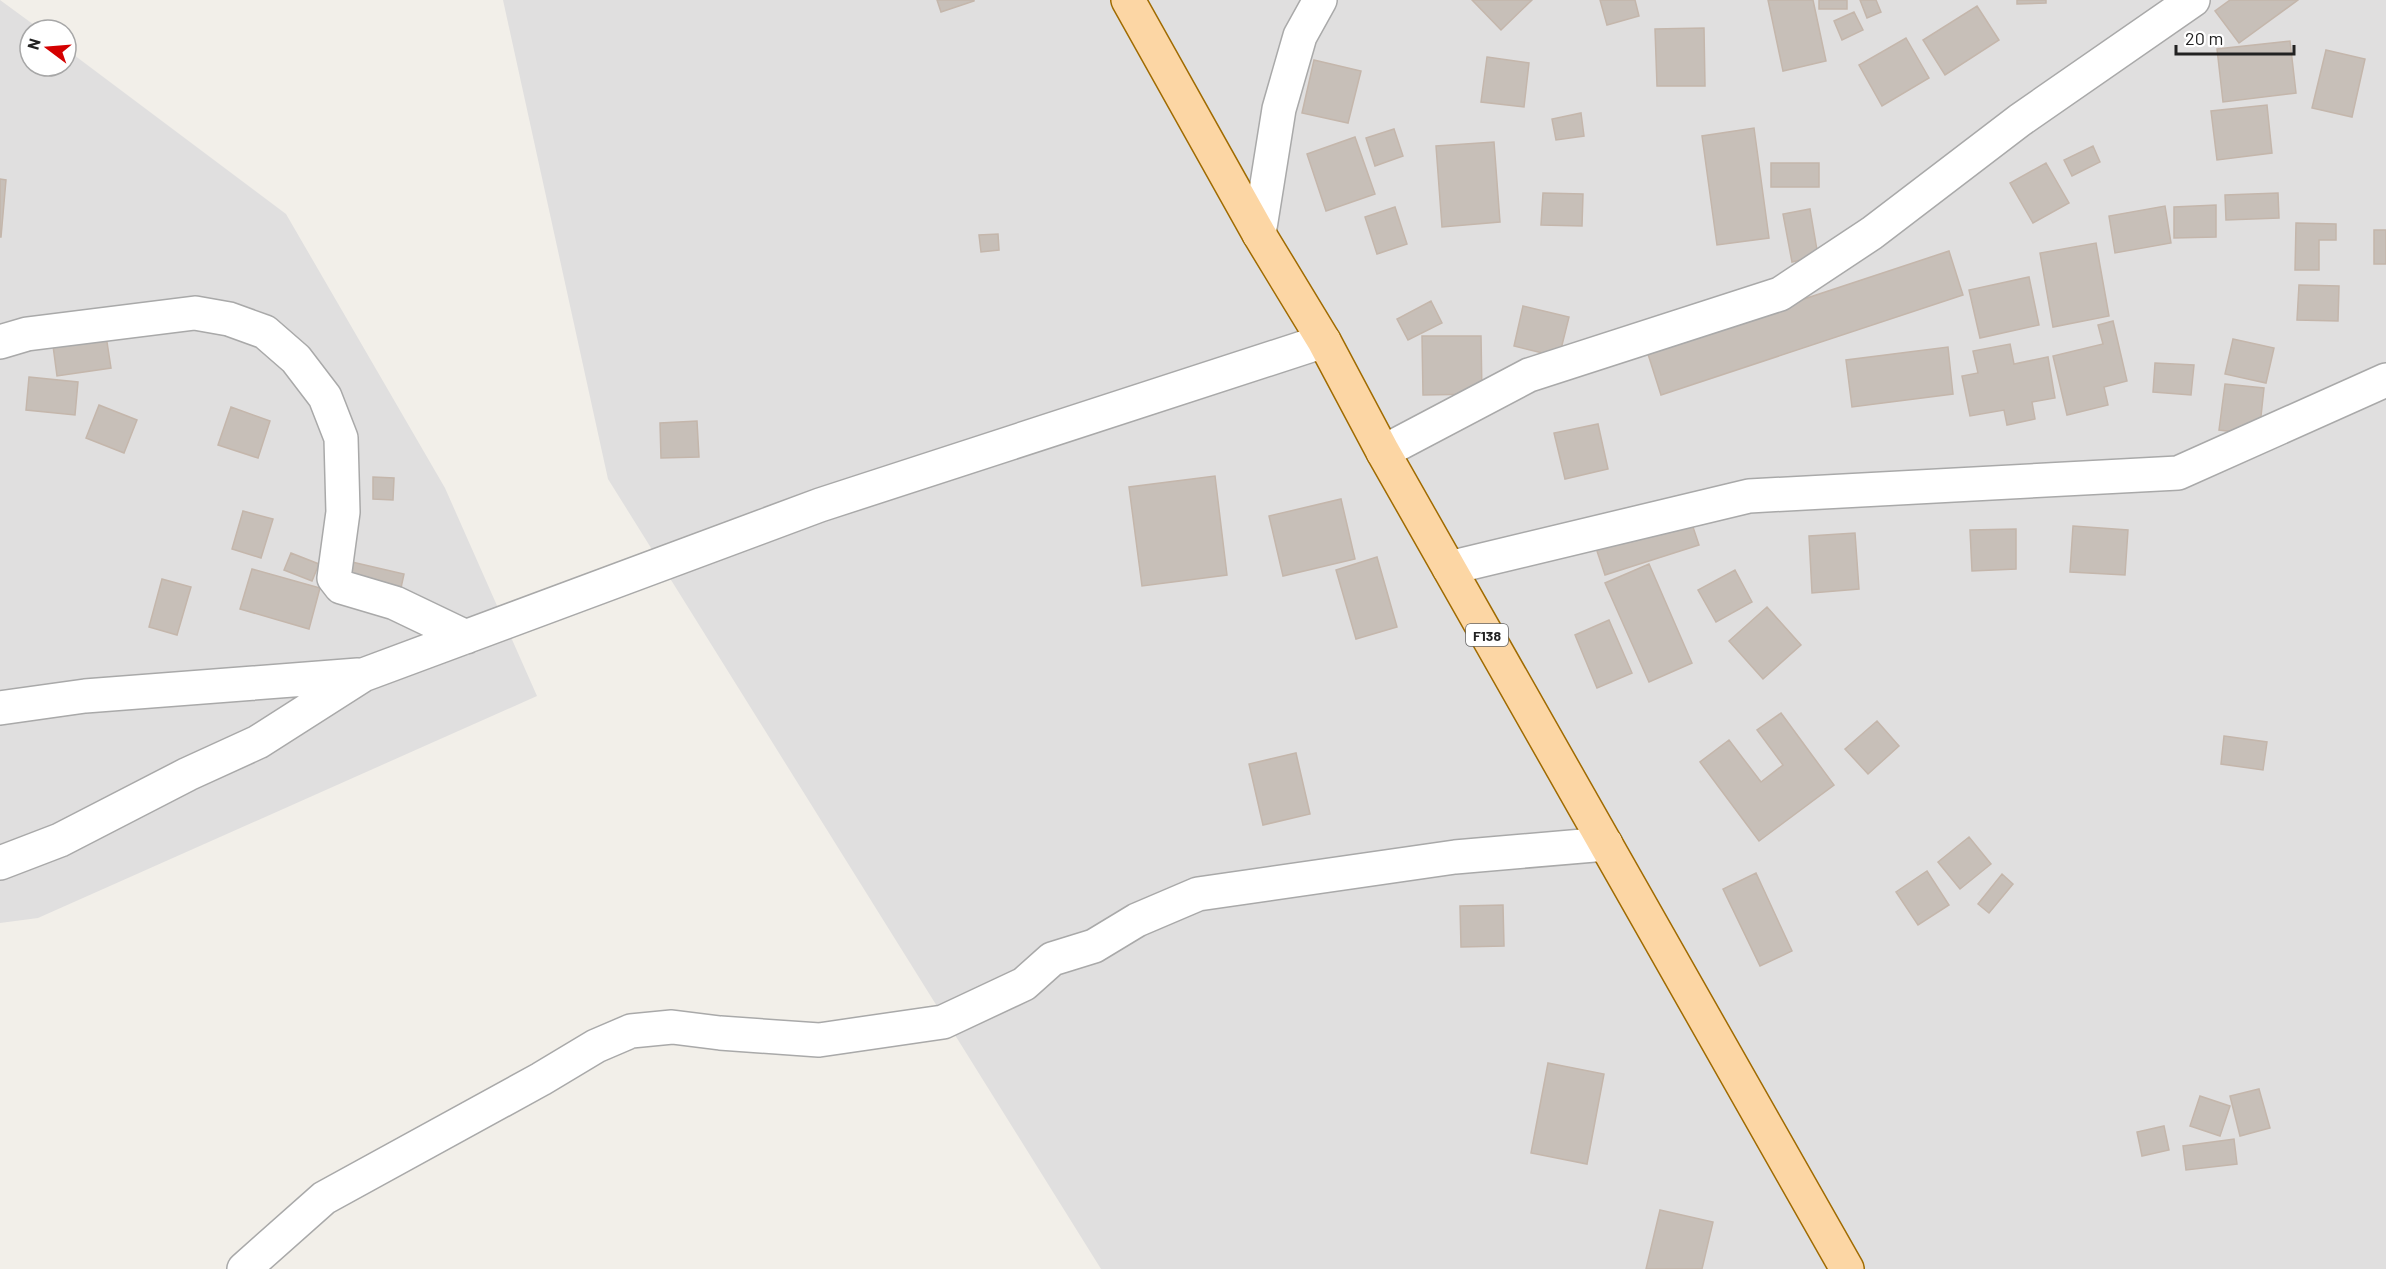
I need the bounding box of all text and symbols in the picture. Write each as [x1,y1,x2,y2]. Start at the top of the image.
north arrow [18,18,78,78]
scale bar [2176,18,2294,56]
text: 20 m [2185,27,2223,49]
text: N [23,36,44,51]
road number: F138 [1466,624,1508,646]

